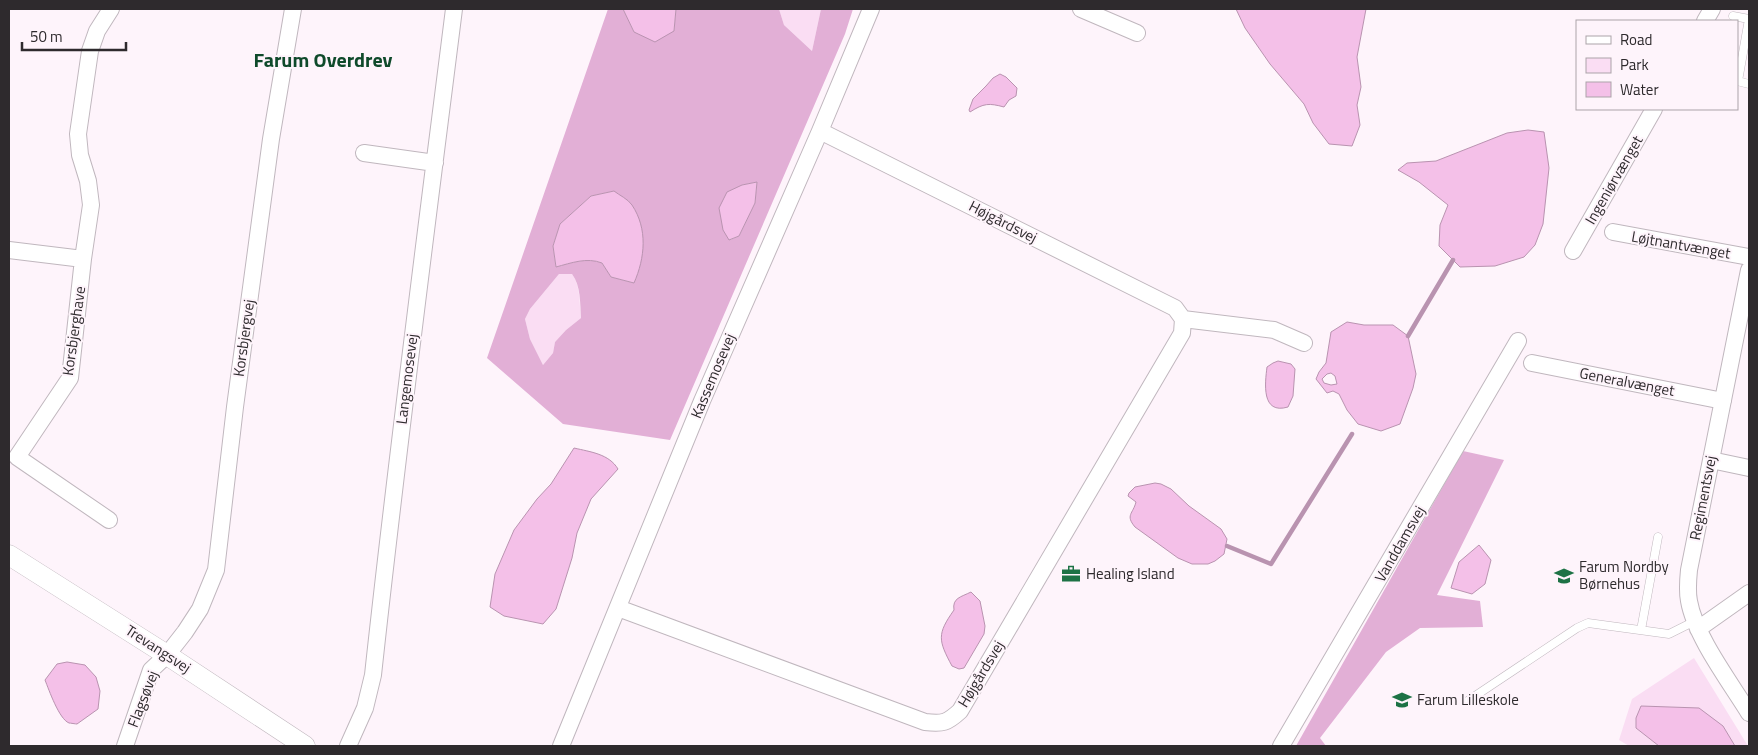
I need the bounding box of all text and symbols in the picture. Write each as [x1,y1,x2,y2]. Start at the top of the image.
scale bar [22,20,126,52]
legend [1576,20,1738,110]
text: 50 m [30,25,63,48]
text: Road [1620,28,1652,51]
district label: Farum Overdrev [253,44,393,75]
text: Park [1620,53,1649,76]
text: Water [1620,78,1659,101]
street label: Ingeniørvænget [1579,130,1649,228]
street label: Højgårdsvej [965,194,1042,249]
street label: Løjtnantvænget [1630,224,1733,265]
street label: Korsbjerghave [56,285,91,377]
street label: Korsbjergvej [227,298,260,378]
street label: Kassemosevej [684,330,741,422]
street label: Langemosevej [390,332,423,425]
street label: Generalvænget [1578,361,1677,402]
street label: Regimentsvej [1683,454,1722,542]
street label: Vanddamsvej [1368,501,1431,586]
place label: Farum Nordby Børnehus [1579,555,1669,595]
place label: Healing Island [1086,562,1175,585]
office icon: Healing Island [1060,563,1082,585]
school or university icon: Farum Nordby Børnehus [1553,565,1575,587]
street label: Trevangsvej [121,619,196,678]
street label: Højgårdsvej [952,636,1010,711]
street label: Flagsøvej [121,667,164,731]
place label: Farum Lilleskole [1417,688,1519,711]
school or university icon: Farum Lilleskole [1391,689,1413,711]

